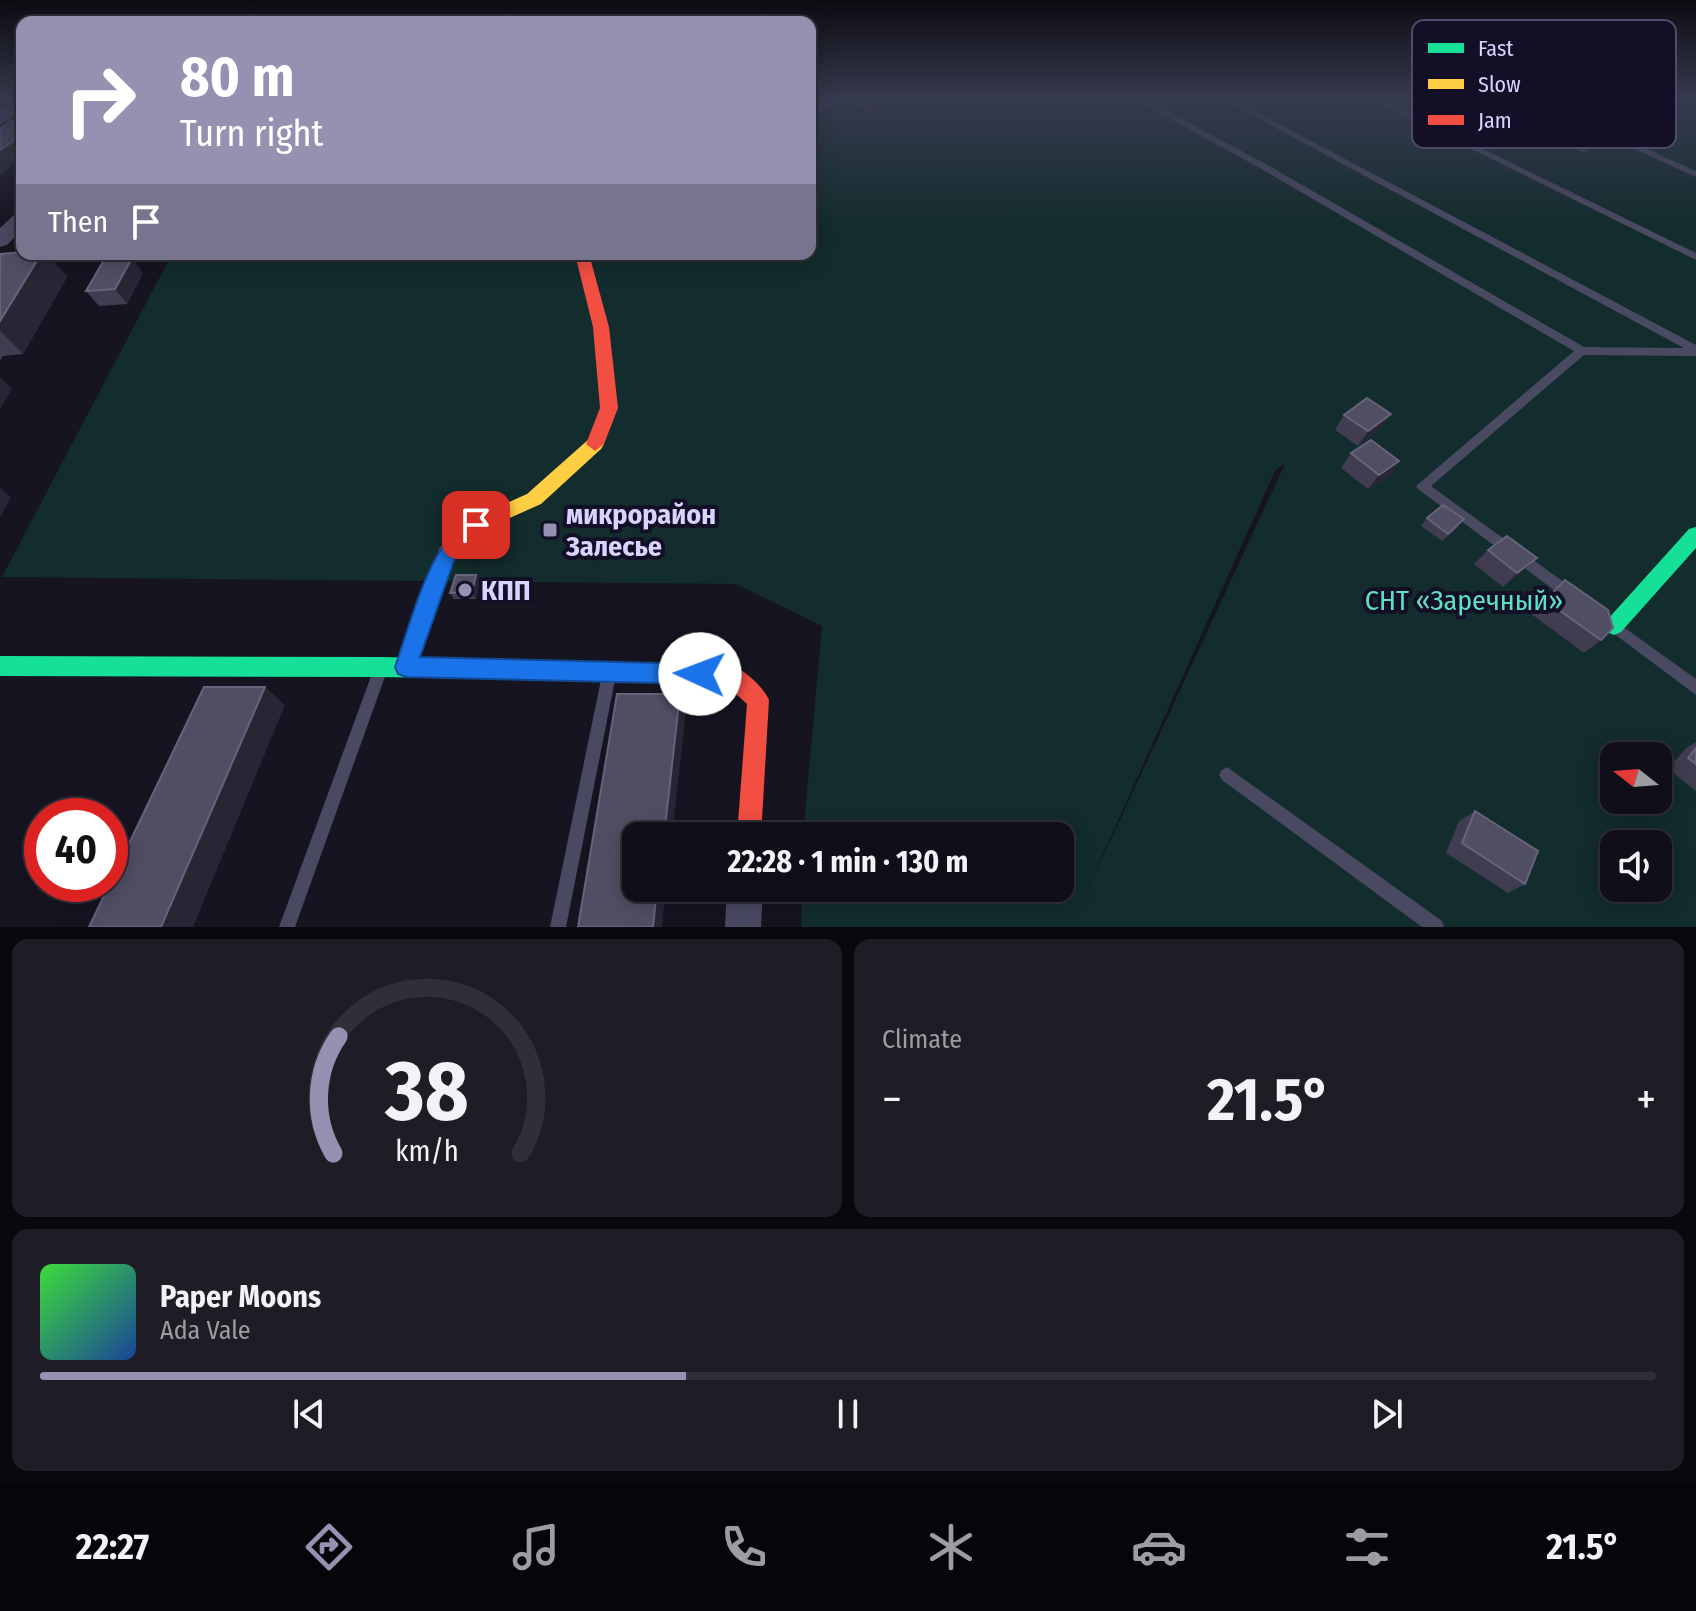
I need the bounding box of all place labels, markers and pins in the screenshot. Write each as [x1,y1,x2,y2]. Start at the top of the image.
pin [442,491,510,559]
place label: микрорайон Залесье [565,498,716,563]
marker: микрорайон Залесье [541,521,559,539]
place label: КПП [481,574,531,607]
marker: КПП [456,581,474,599]

